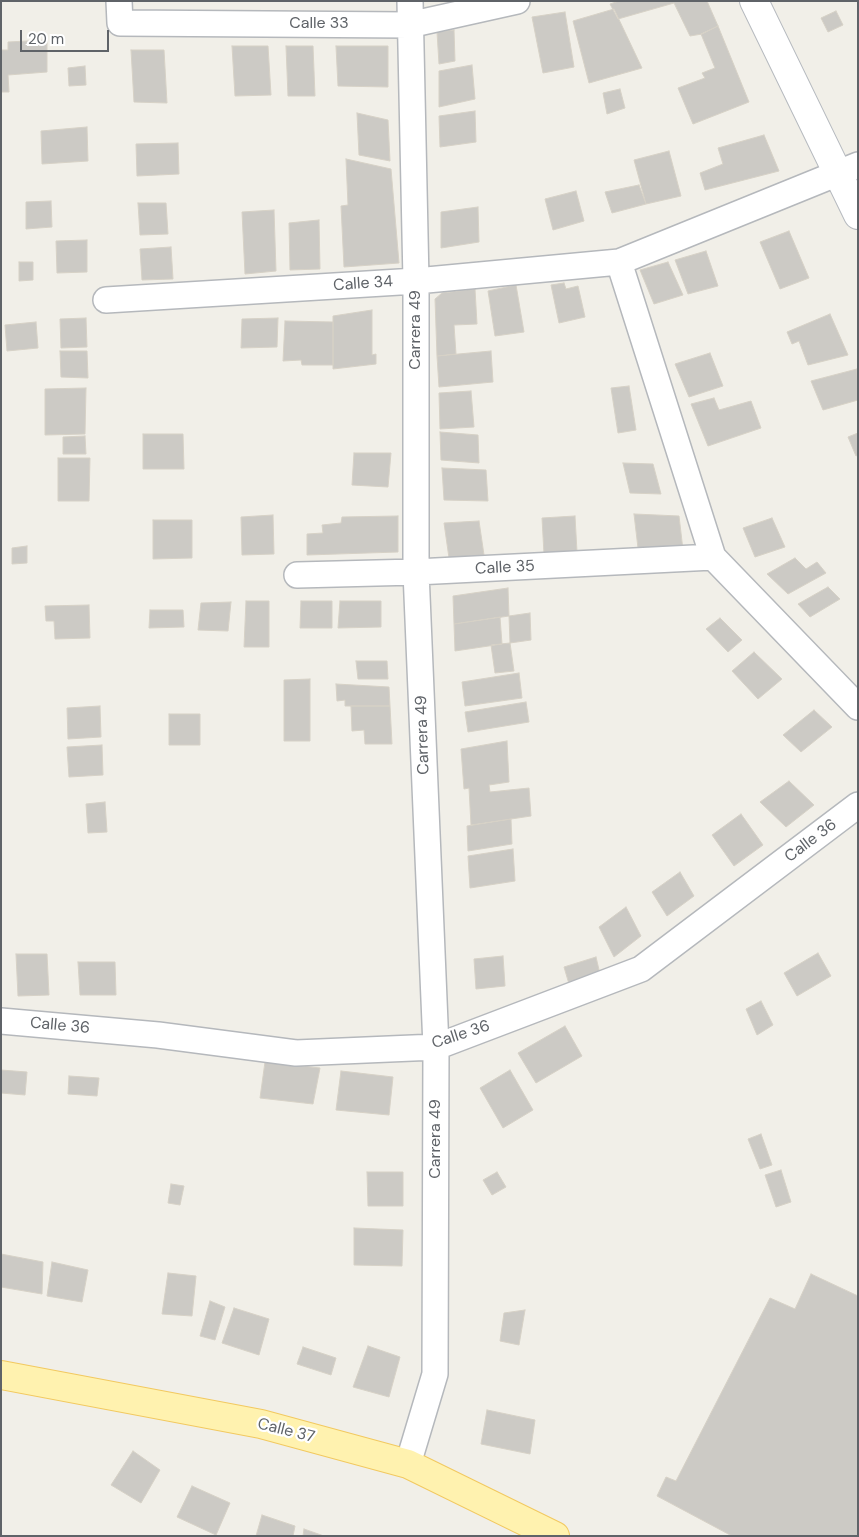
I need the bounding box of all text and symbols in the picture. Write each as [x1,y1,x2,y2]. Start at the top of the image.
street label: Calle 33 [289,14,349,34]
scale bar [22,20,111,52]
text: 20 m [28,29,64,49]
street label: Calle 34 [332,272,394,296]
street label: Carrera 49 [406,290,426,370]
street label: Calle 35 [475,557,535,579]
street label: Carrera 49 [412,695,434,775]
street label: Calle 36 [781,815,841,867]
street label: Calle 36 [29,1014,91,1038]
street label: Calle 36 [429,1017,493,1053]
street label: Carrera 49 [426,1099,446,1179]
street label: Calle 37 [255,1415,317,1447]

